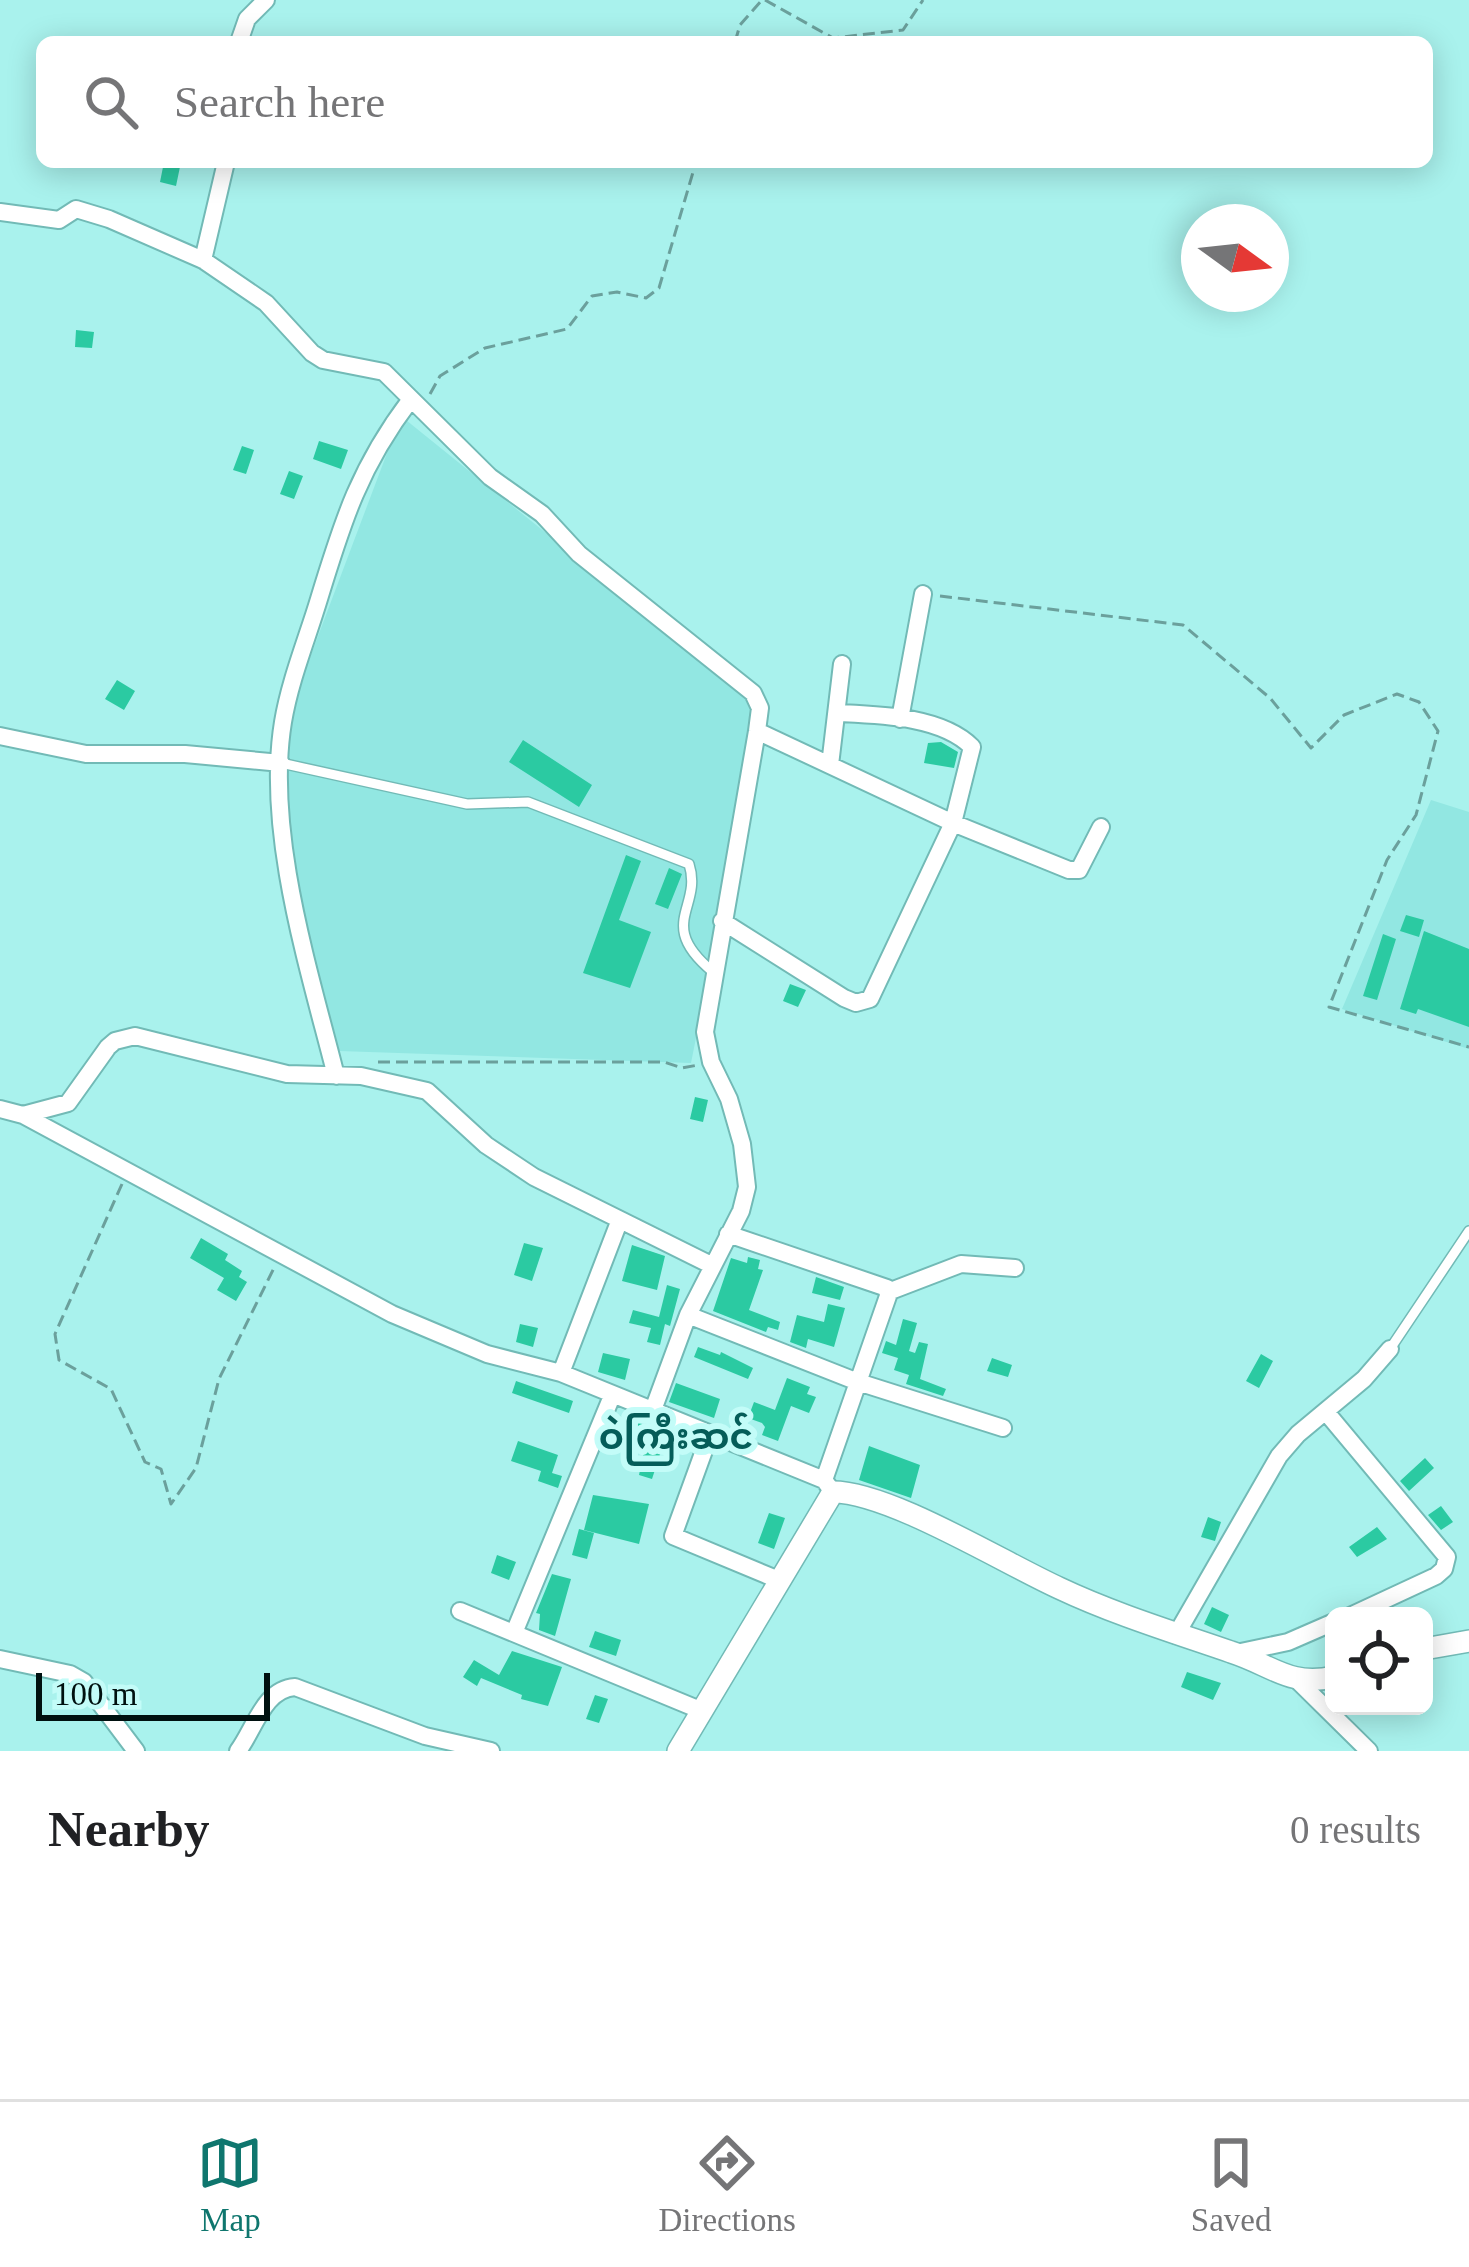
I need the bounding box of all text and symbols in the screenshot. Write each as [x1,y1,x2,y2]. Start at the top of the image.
search box [36,36,1433,168]
icon: search [78,69,144,135]
text: Search here [174,77,385,127]
north arrow [1181,204,1289,312]
district label: ဝဲကြီးဆင် [599,1412,753,1466]
map controls [1325,1607,1433,1715]
button: locate [1325,1607,1433,1715]
scale bar [36,1667,270,1720]
text: 100 m [54,1676,137,1712]
text: Nearby [48,1801,209,1857]
text: 0 results [1290,1808,1421,1851]
tab: Map [197,2130,263,2239]
tab: Directions [658,2130,796,2239]
tab: Saved [1191,2130,1272,2239]

